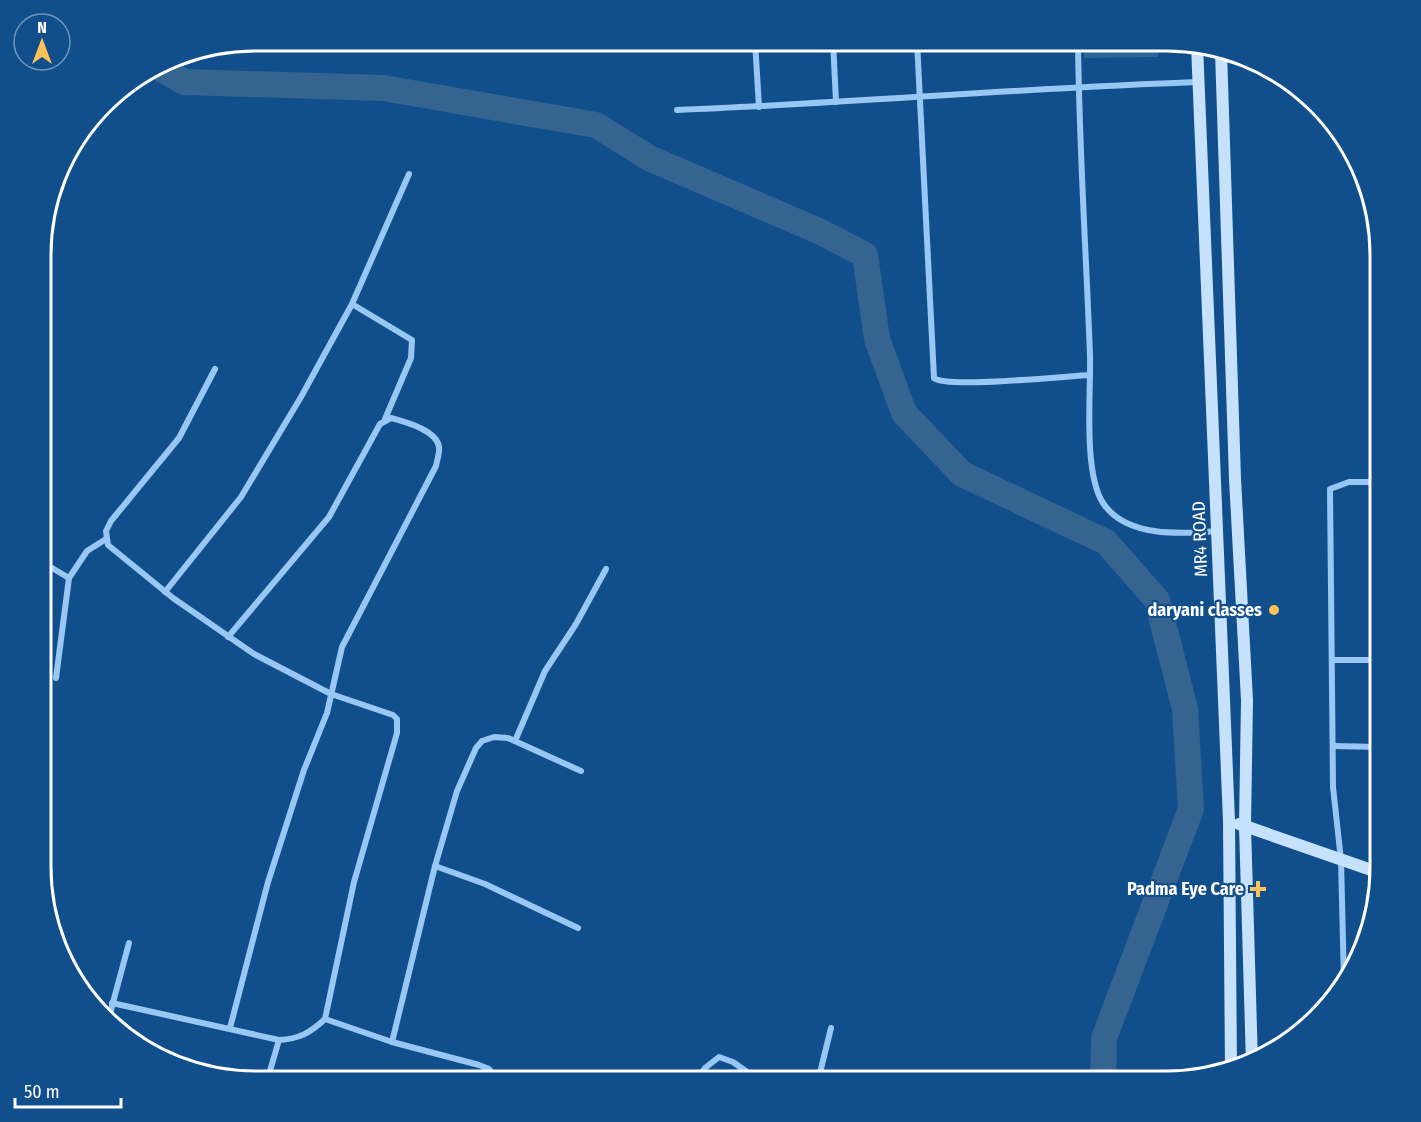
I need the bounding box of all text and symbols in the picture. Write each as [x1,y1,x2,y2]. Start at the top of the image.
north arrow [12,12,72,72]
text: N [37,18,47,37]
street label: MR4 ROAD [1188,501,1212,577]
place label: daryani classes [1147,599,1262,621]
marker: daryani classes [1267,603,1281,617]
place label: Padma Eye Care [1127,878,1244,900]
marker: Padma Eye Care [1249,880,1267,898]
scale bar [15,1071,122,1109]
text: 50 m [24,1081,60,1103]

